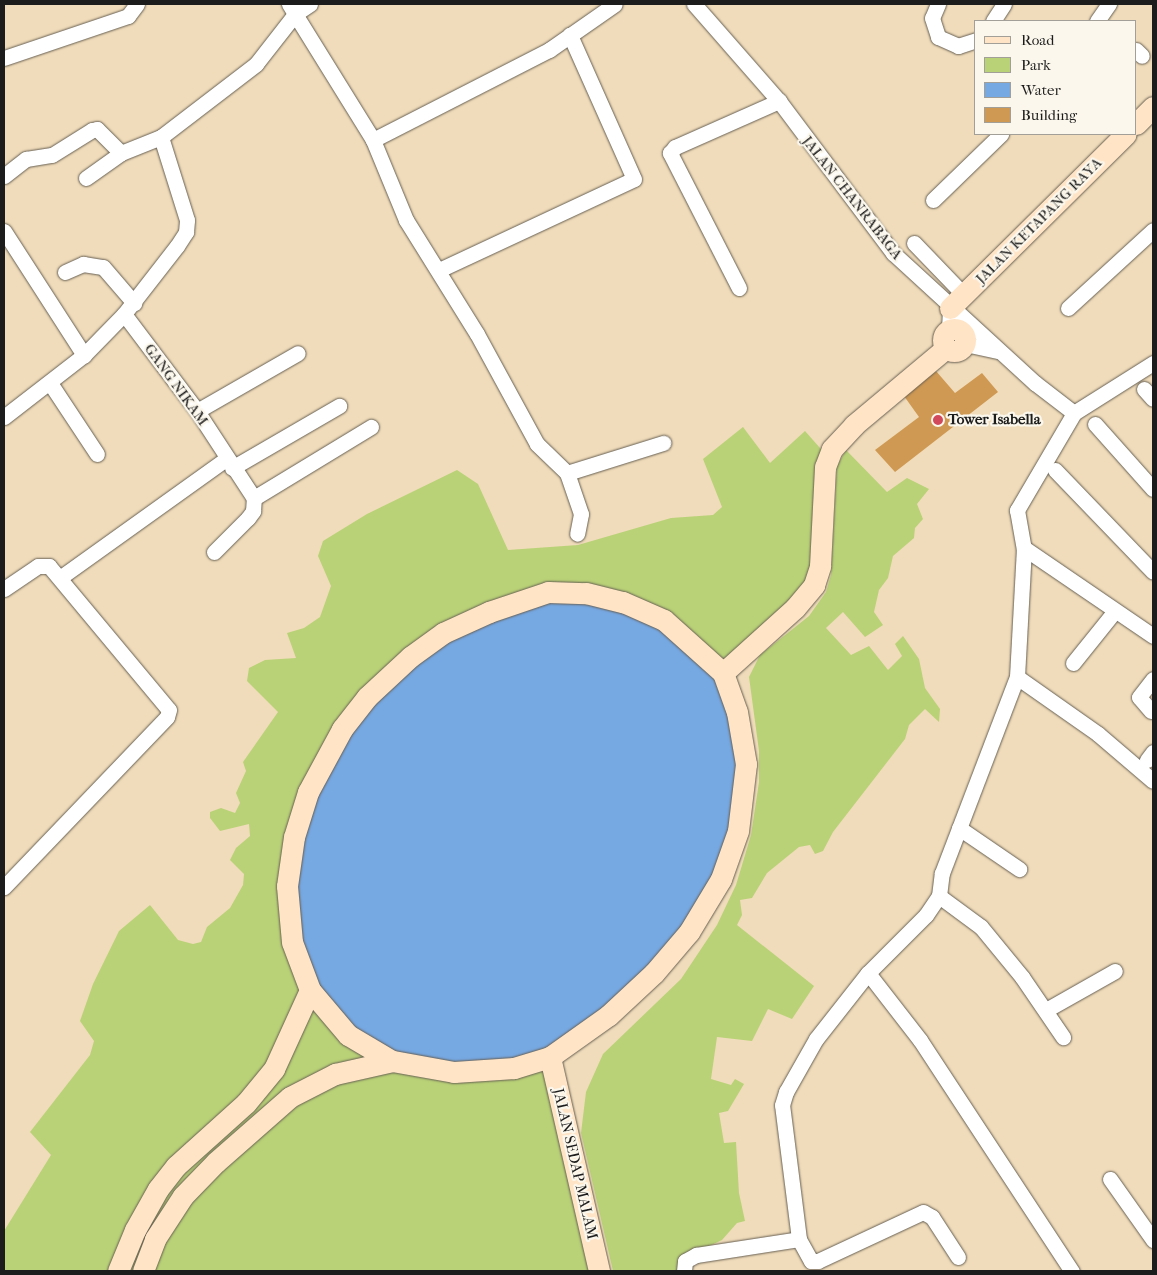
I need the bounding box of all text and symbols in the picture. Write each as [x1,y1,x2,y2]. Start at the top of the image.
legend [974,20,1137,135]
text: Road [1021,31,1054,49]
text: Park [1021,56,1051,74]
text: Water [1021,81,1061,99]
text: Building [1021,106,1077,124]
street label: JALAN CHANRABAGA [798,133,906,263]
street label: JALAN KETAPANG RAYA [972,154,1106,288]
street label: GANG NIKAM [140,340,212,430]
place label: Tower Isabella [948,411,1041,429]
marker: Tower Isabella [932,414,944,426]
street label: JALAN SEDAP MALAM [549,1086,601,1242]

